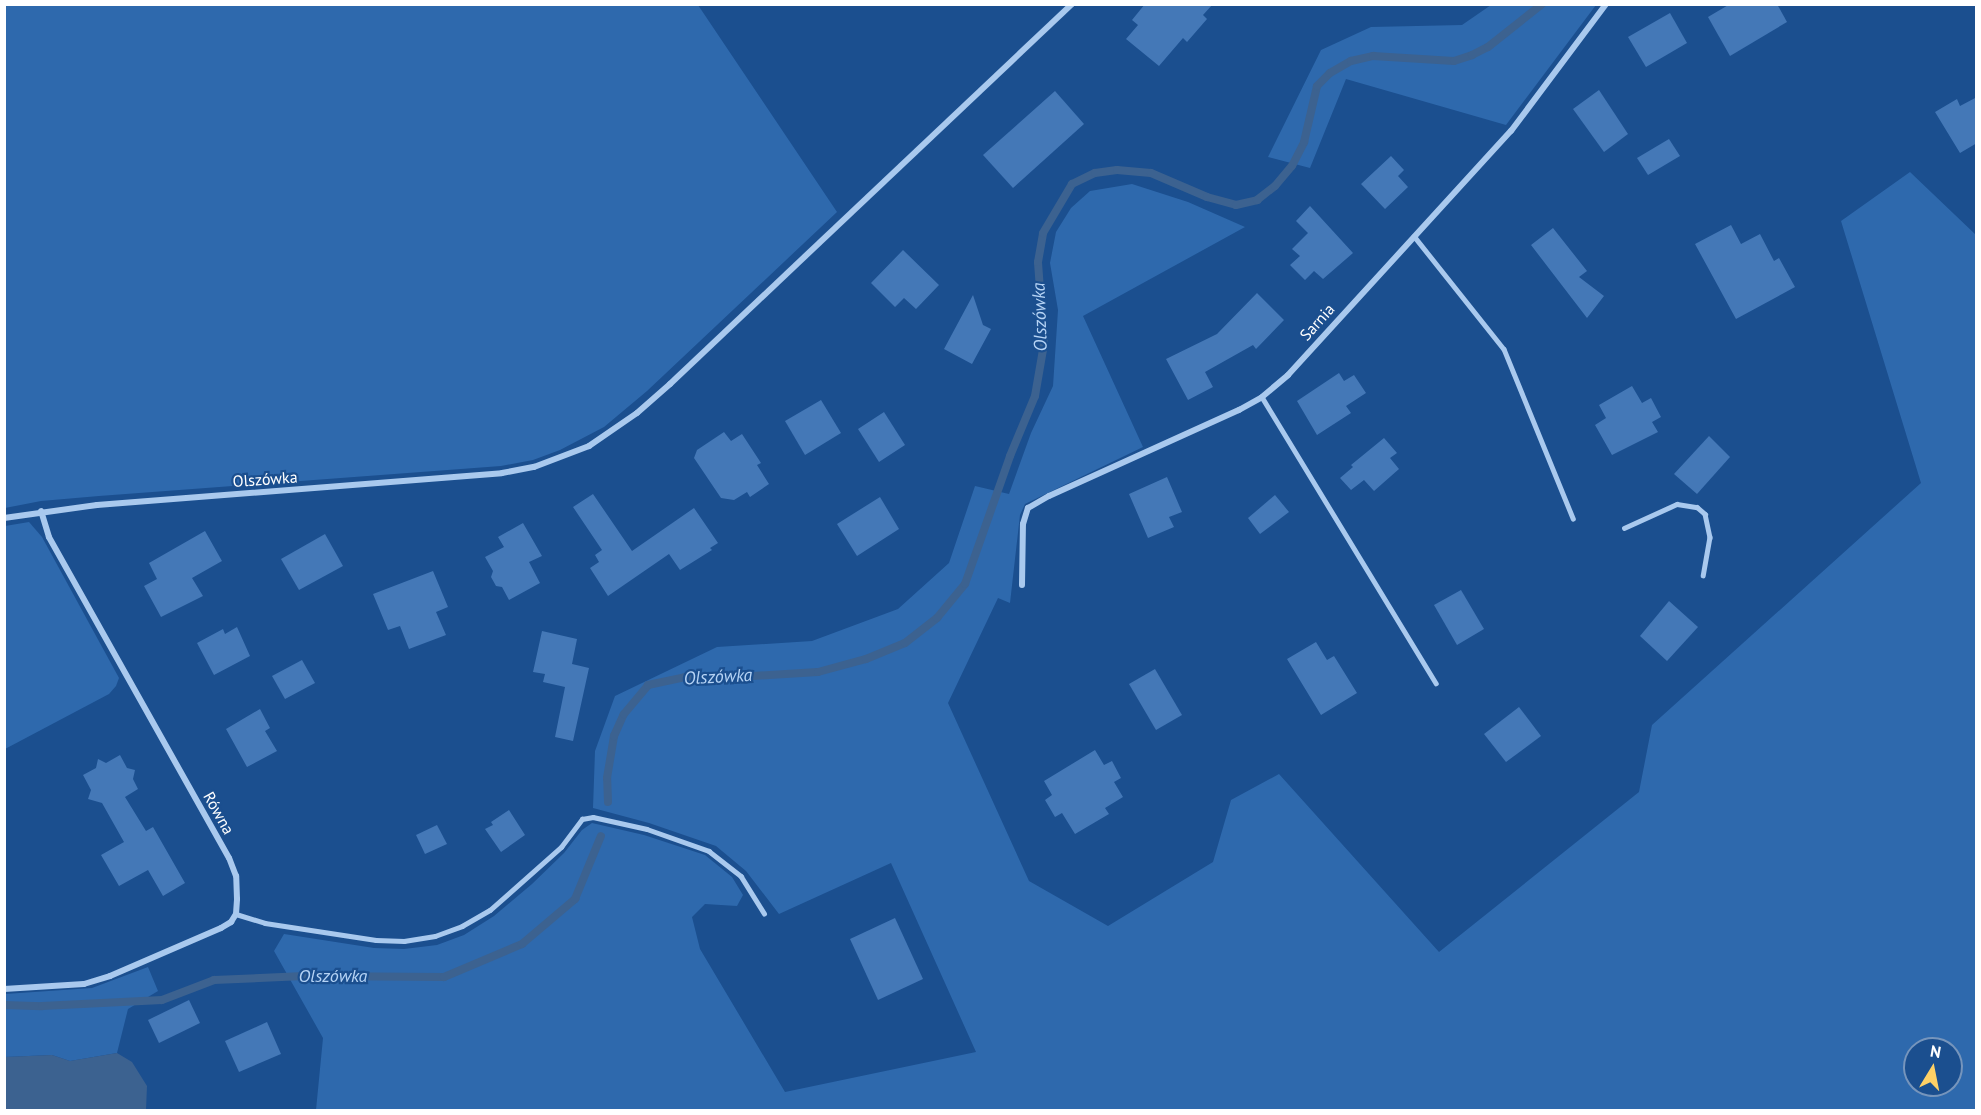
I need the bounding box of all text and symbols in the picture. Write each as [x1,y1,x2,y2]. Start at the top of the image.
water label: Olszówka [1028,282,1052,352]
street label: Sarnia [1296,300,1338,344]
street label: Olszówka [232,467,298,491]
water label: Olszówka [683,664,753,690]
street label: Równa [200,788,238,838]
water label: Olszówka [299,965,367,987]
north arrow [1903,1037,1963,1097]
text: N [1929,1040,1943,1062]

